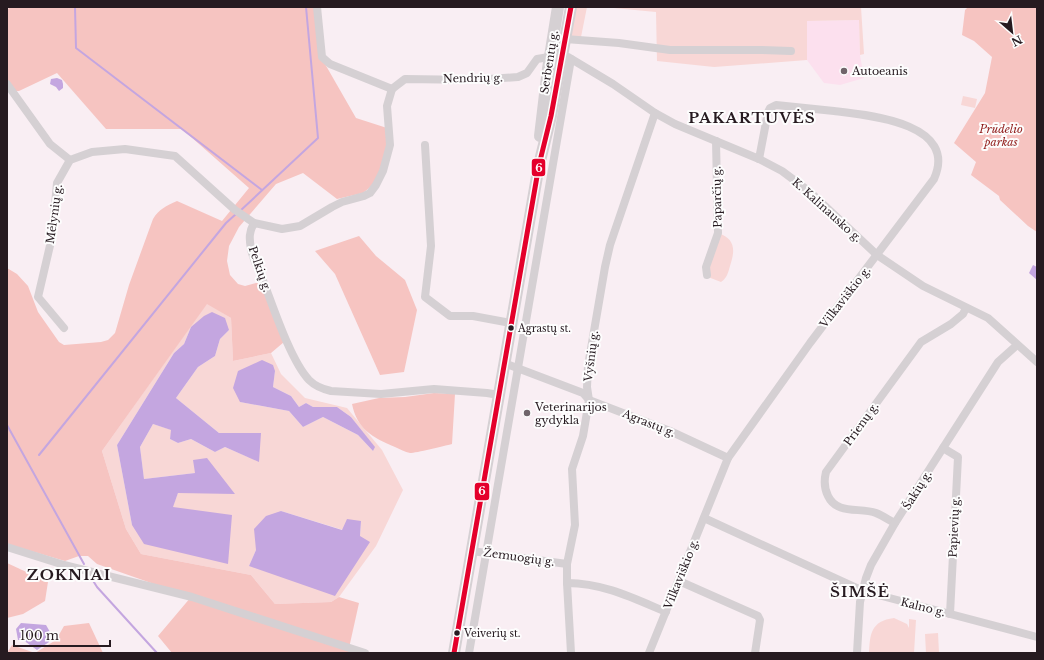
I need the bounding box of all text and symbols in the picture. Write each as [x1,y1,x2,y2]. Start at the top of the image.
north arrow [992,12,1032,52]
street label: Serbentų g. [537,29,561,95]
text: N [1008,32,1025,50]
place label: Autoeanis [851,64,908,78]
marker: Autoeanis [839,66,849,76]
street label: Nendrių g. [443,70,503,86]
district label: PAKARTUVĖS [688,108,816,127]
park label: Prūdelio parkas [978,122,1023,149]
line badge: 6 [531,158,546,177]
text: 6 [535,161,543,175]
street label: Paparčių g. [709,166,725,228]
street label: K. Kalinausko g. [789,175,865,245]
street label: Mėlynių g. [43,183,65,245]
street label: Pelkių g. [246,244,274,294]
street label: Vilkaviškio g. [816,263,873,331]
place label: Agrastų st. [517,322,571,335]
marker: Agrastų st. [506,323,516,333]
street label: Vyšnių g. [581,330,601,383]
street label: Prienų g. [841,399,882,449]
place label: Veterinarijos gydykla [534,400,607,427]
street label: Agrastų g. [620,406,677,440]
marker: Veterinarijos gydykla [522,408,532,418]
street label: Šakių g. [899,468,935,512]
line badge: 6 [474,482,490,501]
text: 6 [478,484,486,498]
street label: Papievių g. [945,496,963,558]
street label: Vilkaviškio g. [660,537,701,612]
street label: Žemuogių g. [483,545,555,569]
district label: ZOKNIAI [27,565,111,584]
district label: ŠIMŠĖ [830,582,890,601]
street label: Kalno g. [899,595,947,619]
scale bar [14,622,110,648]
place label: Veiverių st. [463,627,520,640]
text: 100 m [20,628,59,643]
marker: Veiverių st. [452,628,462,638]

